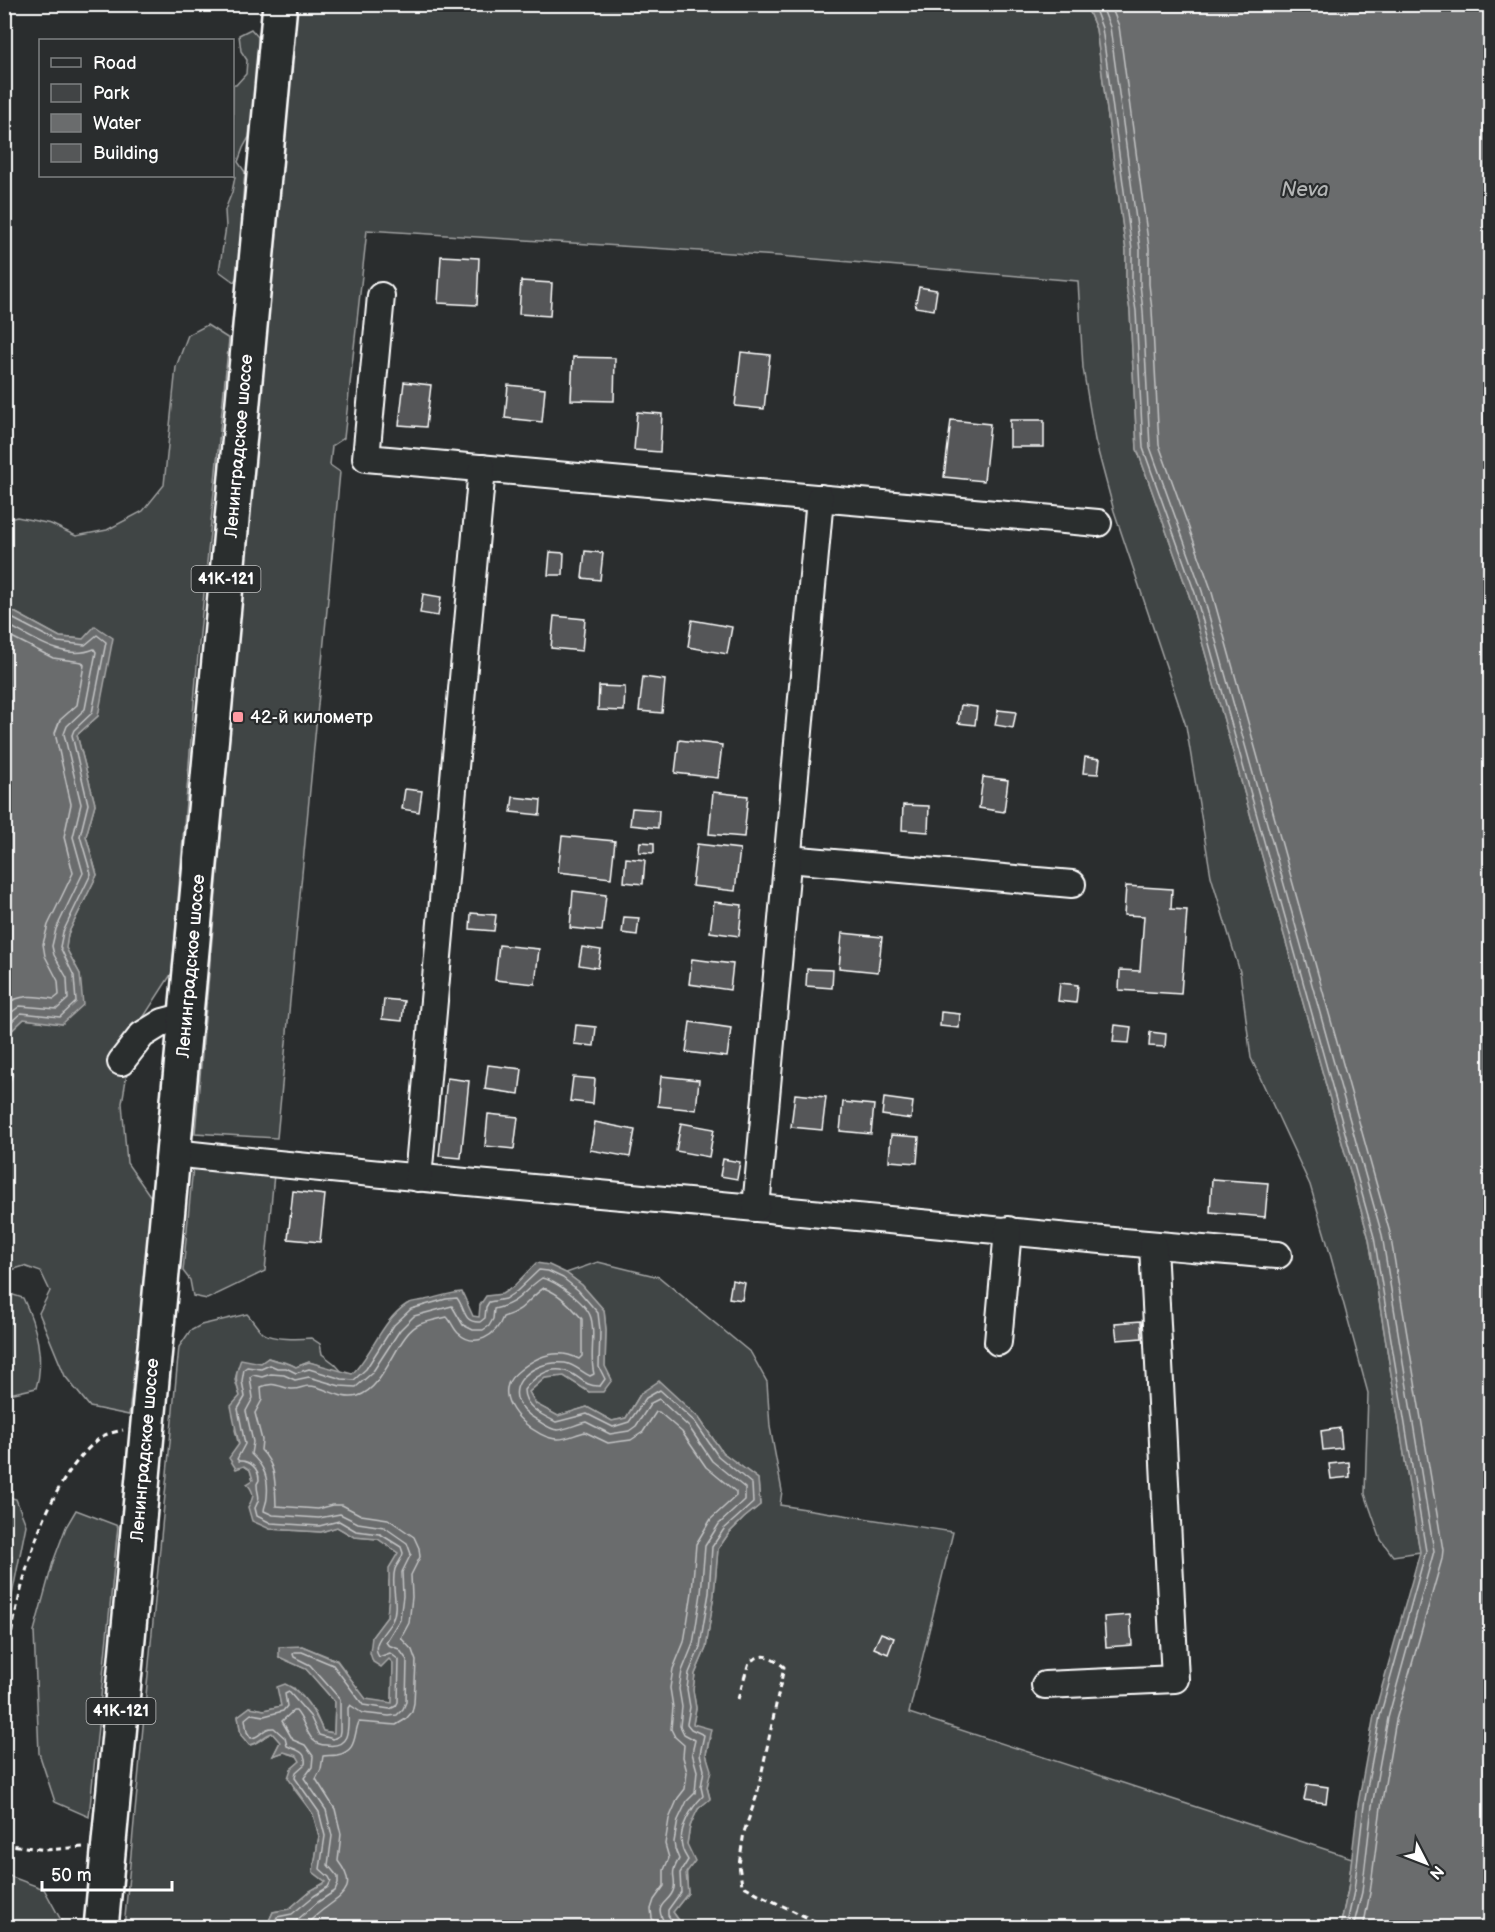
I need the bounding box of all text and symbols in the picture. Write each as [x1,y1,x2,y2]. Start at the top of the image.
legend [39,39,234,177]
text: Road [93,53,137,74]
text: Park [93,83,129,104]
text: Water [93,113,141,134]
text: Building [93,143,159,164]
water label: Neva [1281,178,1329,202]
street label: Ленинградское шоссе [220,353,257,540]
road number: 41К-121 [192,566,260,592]
place label: 42-й километр [250,707,373,728]
marker: 42-й километр [231,710,245,724]
street label: Ленинградское шоссе [172,873,209,1060]
street label: Ленинградское шоссе [126,1357,163,1544]
road number: 41К-121 [86,1698,156,1724]
north arrow [1396,1833,1456,1893]
scale bar [42,1854,172,1892]
text: N [1425,1861,1447,1883]
text: 50 m [51,1865,92,1886]

